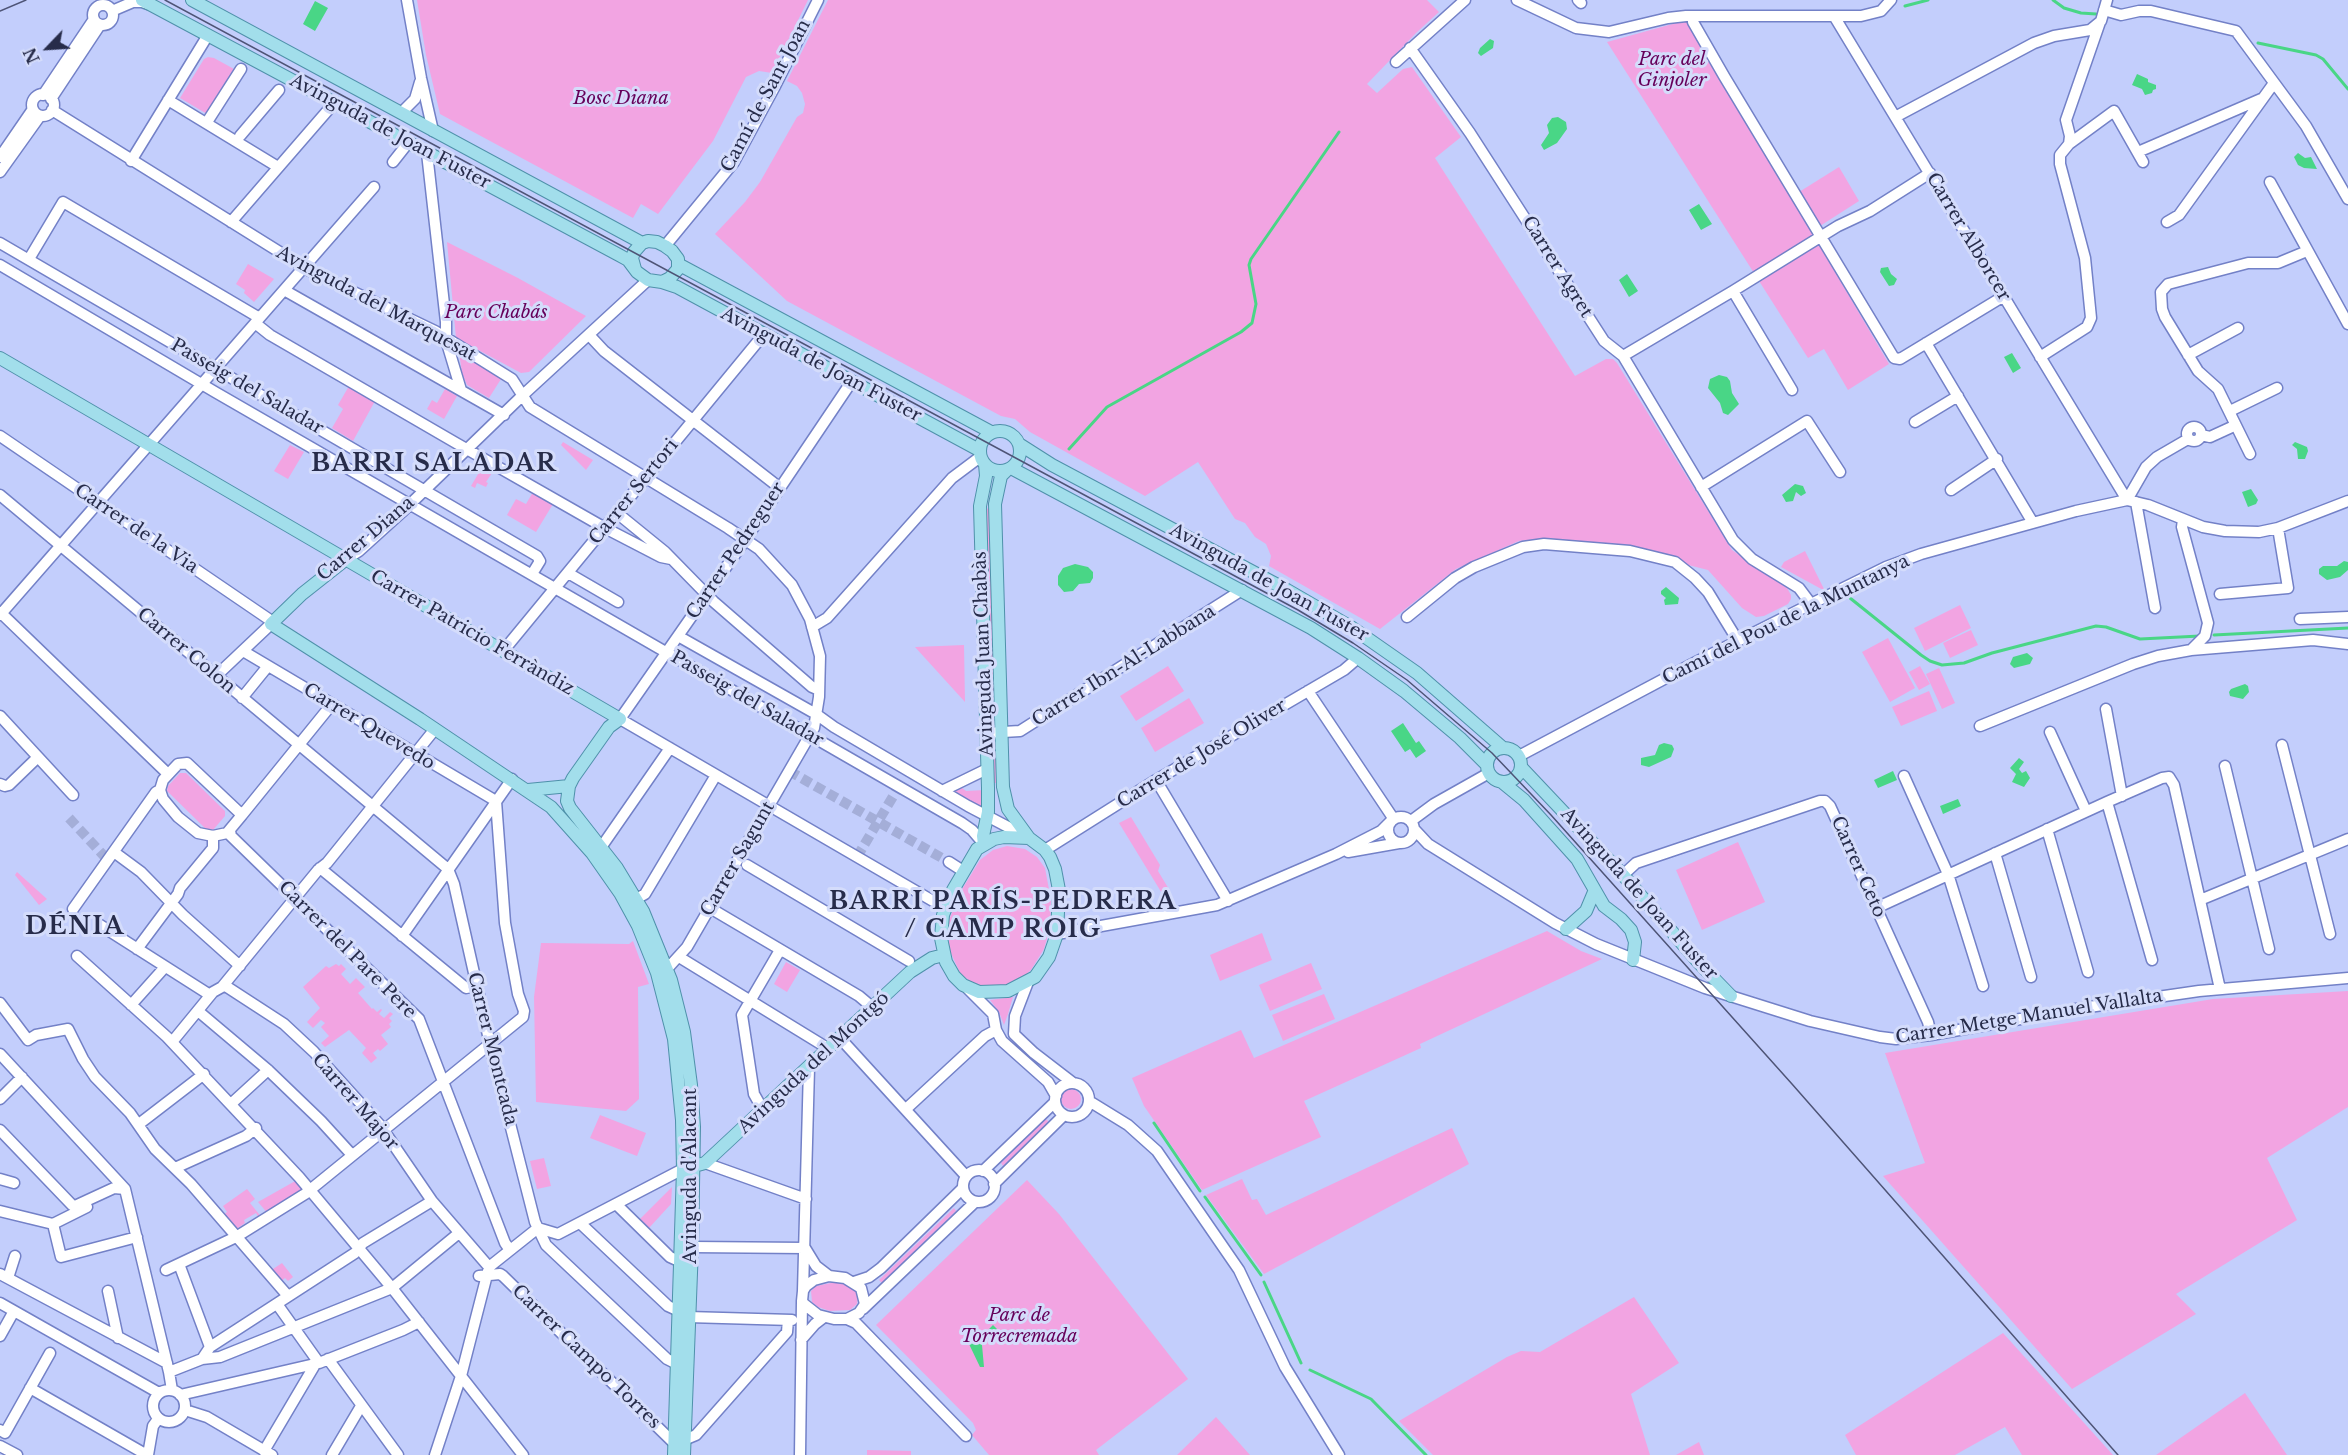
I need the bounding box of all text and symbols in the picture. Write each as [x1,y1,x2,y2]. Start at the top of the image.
street label: Camí de Sant Joan [717,16,815,176]
north arrow [18,18,78,78]
text: N [19,45,44,67]
park label: Parc del Ginjoler [1638,49,1706,92]
street label: Avinguda de Joan Fuster [286,70,494,194]
park label: Bosc Diana [573,88,669,110]
street label: Carrer Alborcer [1921,169,2015,305]
street label: Carrer Agret [1517,212,1597,322]
street label: Avinguda del Marquesat [272,242,480,366]
park label: Parc Chabás [444,302,548,324]
street label: Avinguda de Joan Fuster [717,303,925,427]
street label: Passeig del Saladar [167,335,327,439]
street label: Carrer Sertori [585,435,683,549]
district label: BARRI SALADAR [311,450,557,478]
street label: Carrer Pedreguer [682,479,790,623]
street label: Carrer de la Via [70,480,202,578]
street label: Carrer Diana [313,492,419,586]
street label: Avinguda de Joan Fuster [1166,519,1372,647]
street label: Avinguda Juan Chabàs [970,551,998,757]
street label: Camí del Pou de la Muntanya [1659,551,1913,689]
street label: Carrer Patricio Ferràndiz [366,566,578,700]
street label: Carrer Ibn-Al-Labbana [1028,601,1220,731]
street label: Carrer Colon [132,604,240,698]
street label: Passeig del Saladar [667,647,827,751]
street label: Carrer Quevedo [299,679,439,775]
street label: Carrer de José Oliver [1114,695,1290,813]
street label: Carrer Sagunt [696,798,780,920]
street label: Avinguda de Joan Fuster [1556,804,1722,984]
street label: Carrer Ceto [1826,813,1890,921]
street label: Carrer del Pare Pere [274,877,420,1023]
district label: BARRI PARÍS-PEDRERA / CAMP ROIG [829,888,1177,944]
district label: DÉNIA [25,913,125,941]
street label: Carrer Montcada [462,970,522,1128]
street label: Carrer Metge Manuel Vallalta [1894,985,2164,1049]
street label: Avinguda del Montgó [734,987,894,1139]
street label: Carrer Major [307,1049,403,1155]
street label: Avinguda d'Alacant [680,1088,702,1264]
street label: Carrer Campo Torres [507,1280,665,1434]
park label: Parc de Torrecremada [960,1305,1078,1348]

